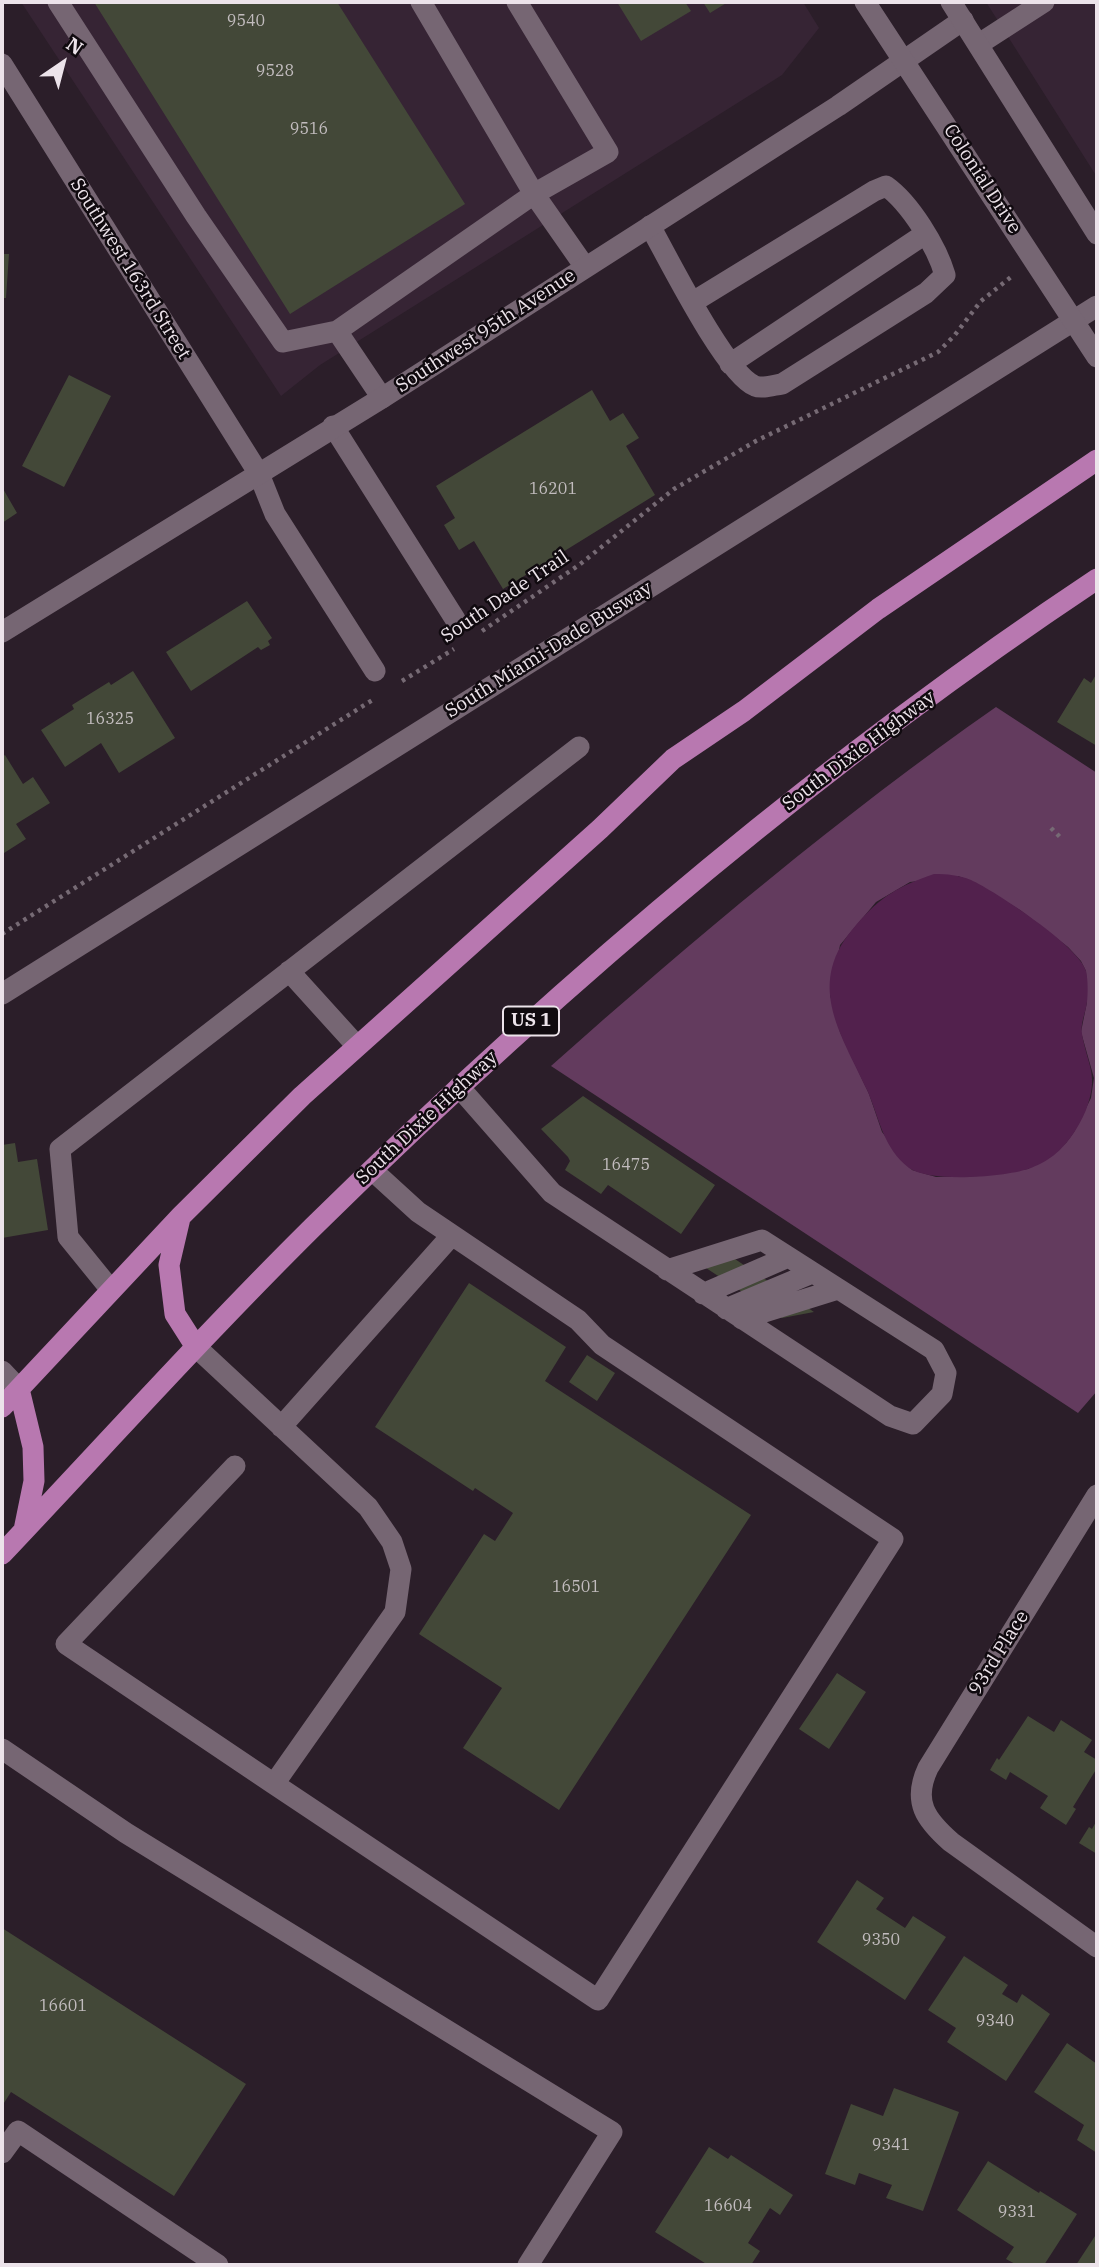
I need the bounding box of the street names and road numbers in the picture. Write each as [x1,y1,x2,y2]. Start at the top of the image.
street label: Colonial Drive [938,120,1026,238]
street label: Southwest 163rd Street [65,174,195,364]
street label: Southwest 95th Avenue [392,264,580,398]
street label: South Dade Trail [437,546,573,648]
street label: South Miami-Dade Busway [441,577,657,723]
street label: South Dixie Highway [778,686,940,816]
road number: US 1 [503,1006,559,1036]
street label: South Dixie Highway [352,1047,502,1189]
street label: 93rd Place [964,1607,1034,1699]

